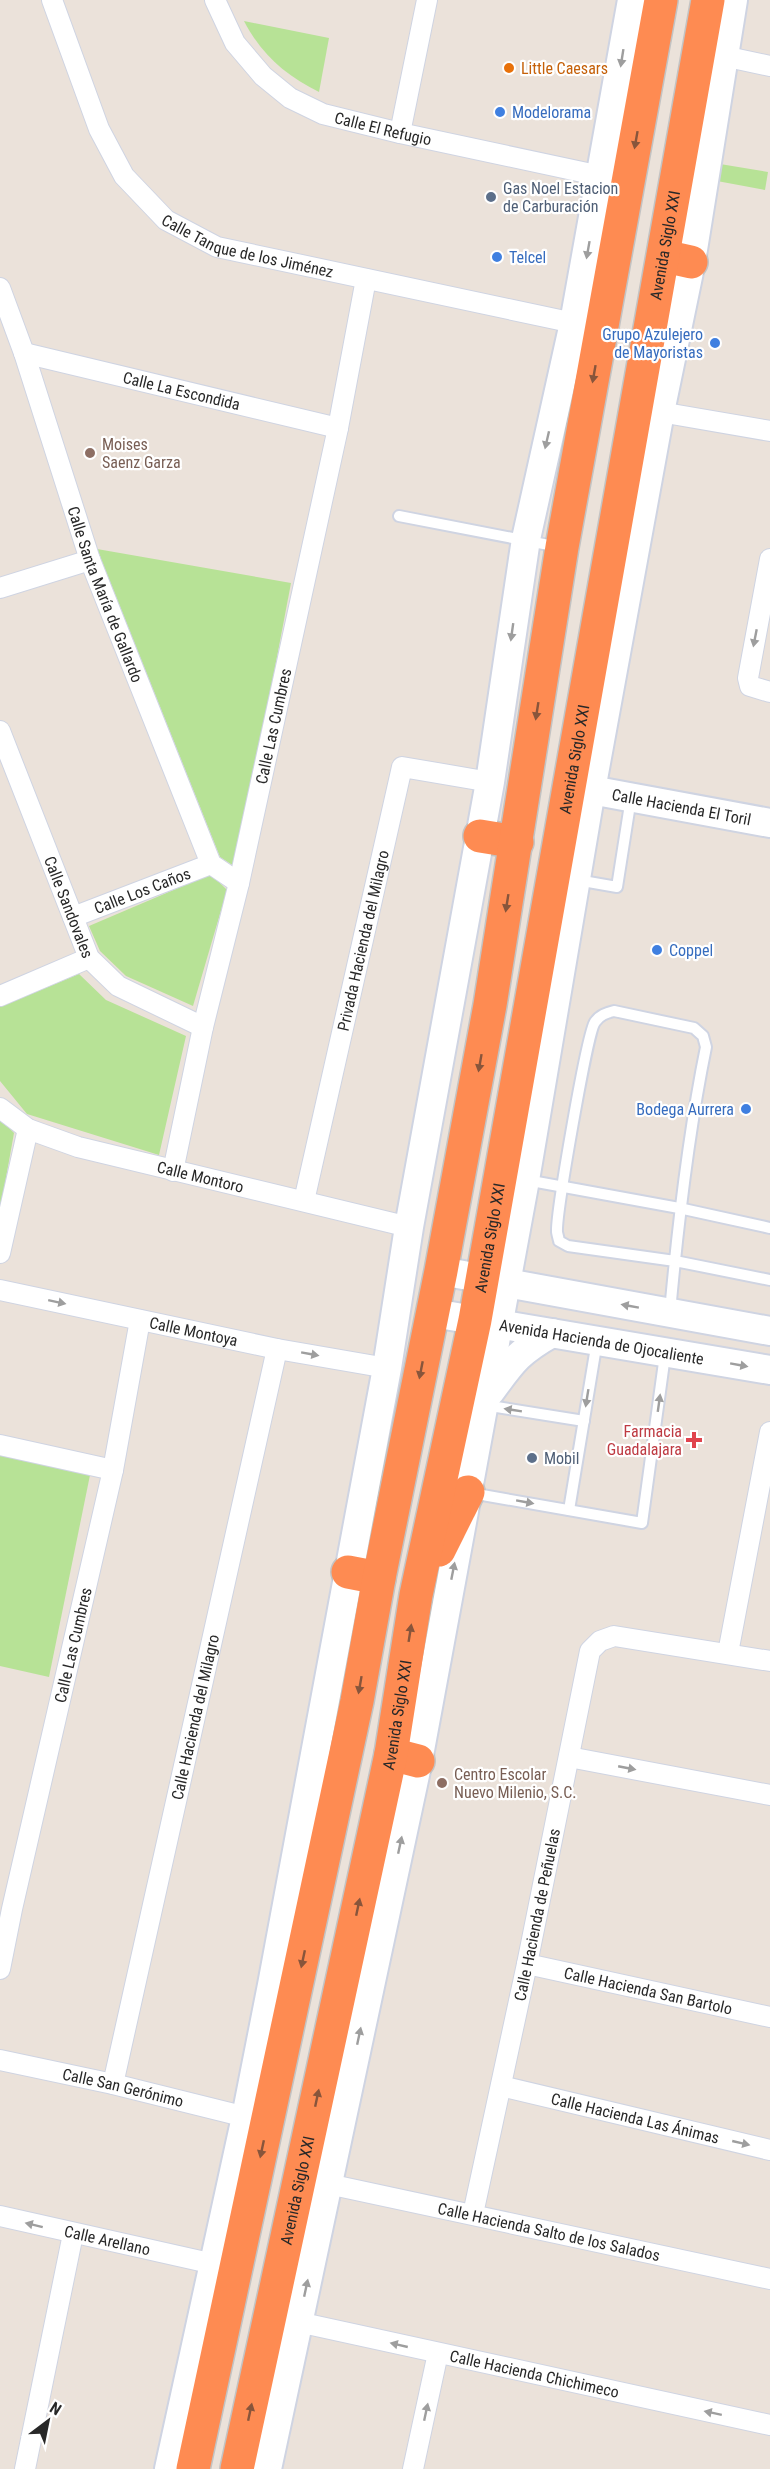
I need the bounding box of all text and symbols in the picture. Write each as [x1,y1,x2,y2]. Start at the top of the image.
one-way arrow [618,48,627,67]
place label: Little Caesars [521,59,608,78]
marker: Little Caesars [502,61,516,75]
place label: Modelorama [512,103,591,122]
marker: Modelorama [493,105,507,119]
street label: Calle El Refugio [333,108,433,149]
one-way arrow [631,131,640,150]
place label: Gas Noel Estacion de Carburación [503,179,618,216]
street label: Avenida Siglo XXI [646,189,684,301]
marker: Gas Noel Estacion de Carburación [484,190,498,204]
street label: Calle Tanque de los Jiménez [159,210,335,281]
one-way arrow [583,240,592,259]
place label: Telcel [509,248,546,267]
marker: Telcel [490,250,504,264]
place label: Grupo Azulejero de Mayoristas [602,325,703,362]
marker: Grupo Azulejero de Mayoristas [708,336,722,350]
one-way arrow [589,364,598,383]
street label: Calle La Escondida [121,367,242,414]
one-way arrow [542,431,551,450]
place label: Moises Saenz Garza [102,435,181,472]
marker: Moises Saenz Garza [83,446,97,460]
street label: Calle Santa María de Gallardo [64,504,147,685]
one-way arrow [508,623,517,642]
one-way arrow [750,628,759,647]
street label: Calle Las Cumbres [251,667,295,786]
one-way arrow [532,701,541,720]
street label: Avenida Siglo XXI [555,703,593,815]
street label: Calle Hacienda El Toril [610,785,753,829]
street label: Privada Hacienda del Milagro [333,848,392,1033]
street label: Calle Sandovales [40,853,97,961]
street label: Calle Los Caños [91,863,193,918]
one-way arrow [502,894,511,913]
place label: Coppel [669,941,713,960]
marker: Coppel [650,943,664,957]
one-way arrow [475,1053,484,1072]
place label: Bodega Aurrera [636,1100,734,1119]
marker: Bodega Aurrera [739,1102,753,1116]
street label: Calle Montoro [155,1157,246,1196]
street label: Avenida Siglo XXI [471,1182,508,1294]
one-way arrow [48,1298,67,1307]
one-way arrow [620,1301,639,1310]
street label: Calle Montoya [148,1313,240,1350]
street label: Avenida Hacienda de Ojocaliente [498,1315,705,1368]
one-way arrow [301,1350,320,1359]
one-way arrow [416,1361,426,1380]
one-way arrow [730,1361,749,1370]
one-way arrow [583,1389,592,1408]
one-way arrow [654,1393,663,1412]
one-way arrow [503,1405,522,1414]
place label: Farmacia Guadalajara [607,1422,682,1459]
marker: Farmacia Guadalajara [687,1433,701,1447]
place label: Mobil [544,1449,579,1468]
marker: Mobil [525,1451,539,1465]
one-way arrow [516,1498,535,1507]
one-way arrow [449,1562,458,1581]
street label: Calle Las Cumbres [50,1586,95,1705]
one-way arrow [406,1624,415,1643]
street label: Calle Hacienda del Milagro [167,1632,223,1802]
street label: Avenida Siglo XXI [378,1659,415,1771]
one-way arrow [355,1676,364,1695]
one-way arrow [617,1764,636,1773]
place label: Centro Escolar Nuevo Milenio, S.C. [454,1765,576,1802]
marker: Centro Escolar Nuevo Milenio, S.C. [435,1776,449,1790]
street label: Calle Hacienda de Peñuelas [510,1827,564,2003]
one-way arrow [396,1836,405,1855]
one-way arrow [354,1898,363,1917]
one-way arrow [298,1949,308,1968]
street label: Calle Hacienda San Bartolo [562,1963,734,2018]
one-way arrow [355,2026,364,2045]
street label: Calle San Gerónimo [61,2064,186,2111]
one-way arrow [313,2088,322,2107]
street label: Calle Hacienda Las Ánimas [549,2089,721,2147]
street label: Avenida Siglo XXI [276,2134,318,2246]
one-way arrow [732,2139,751,2149]
one-way arrow [257,2140,267,2159]
street label: Calle Hacienda Salto de los Salados [436,2198,662,2265]
one-way arrow [25,2219,43,2229]
street label: Calle Arellano [63,2221,152,2259]
one-way arrow [301,2279,311,2298]
one-way arrow [390,2339,408,2349]
street label: Calle Hacienda Chichimeco [448,2346,621,2401]
north arrow [18,2391,78,2451]
text: N [46,2398,65,2419]
one-way arrow [246,2402,255,2421]
one-way arrow [421,2402,431,2421]
one-way arrow [703,2408,722,2417]

